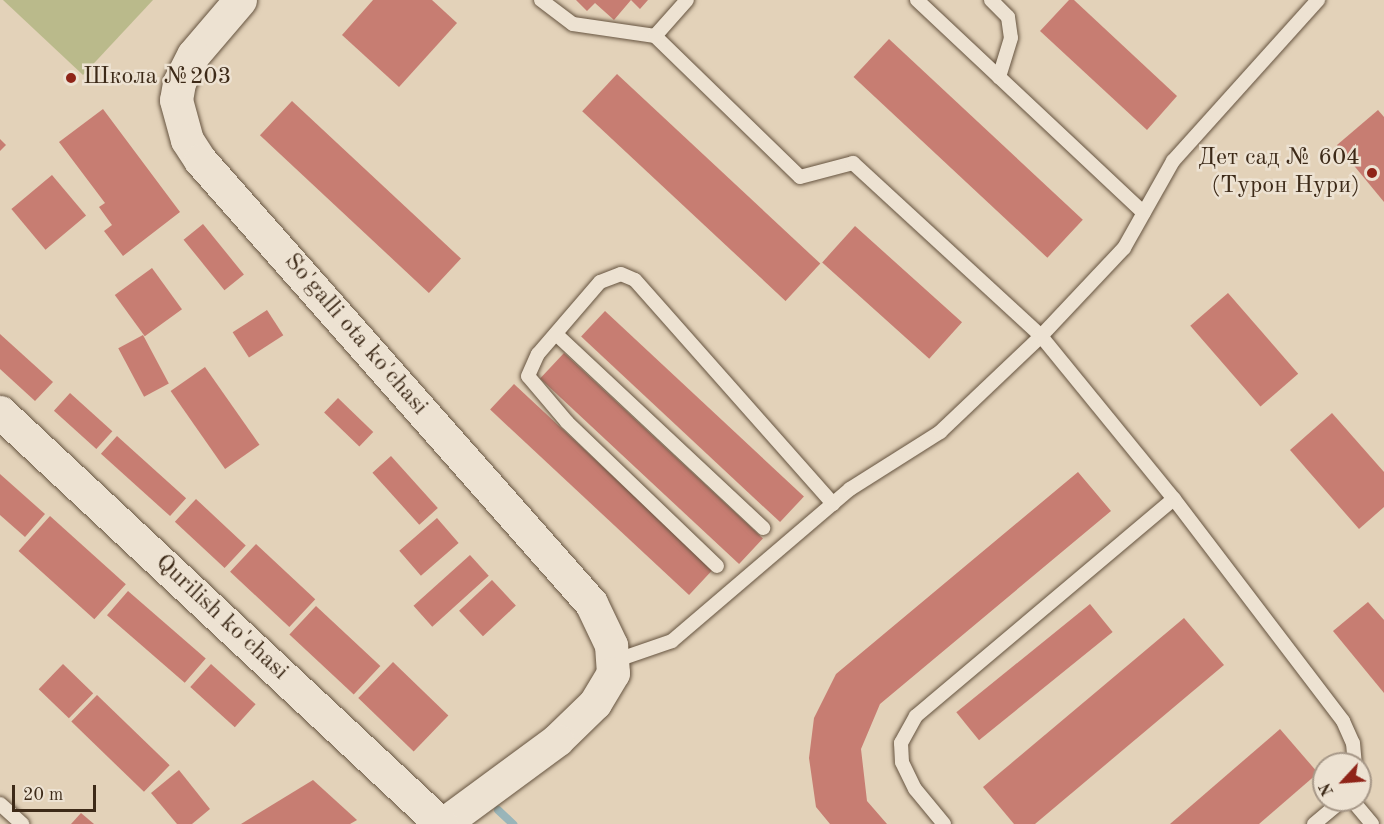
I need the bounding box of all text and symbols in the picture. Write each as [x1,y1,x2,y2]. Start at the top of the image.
place label: Школа №203 [83,64,231,92]
marker: Школа №203 [64,71,78,85]
place label: Дет сад № 604 (Турон Нури) [1198,145,1360,201]
marker: Дет сад № 604 (Турон Нури) [1365,166,1379,180]
street label: So'galli ota ko'chasi [277,248,433,422]
street label: Qurilish ko'chasi [148,549,294,687]
north arrow [1312,752,1372,812]
scale bar [15,773,99,811]
text: N [1318,780,1337,798]
text: 20 m [23,786,63,804]

